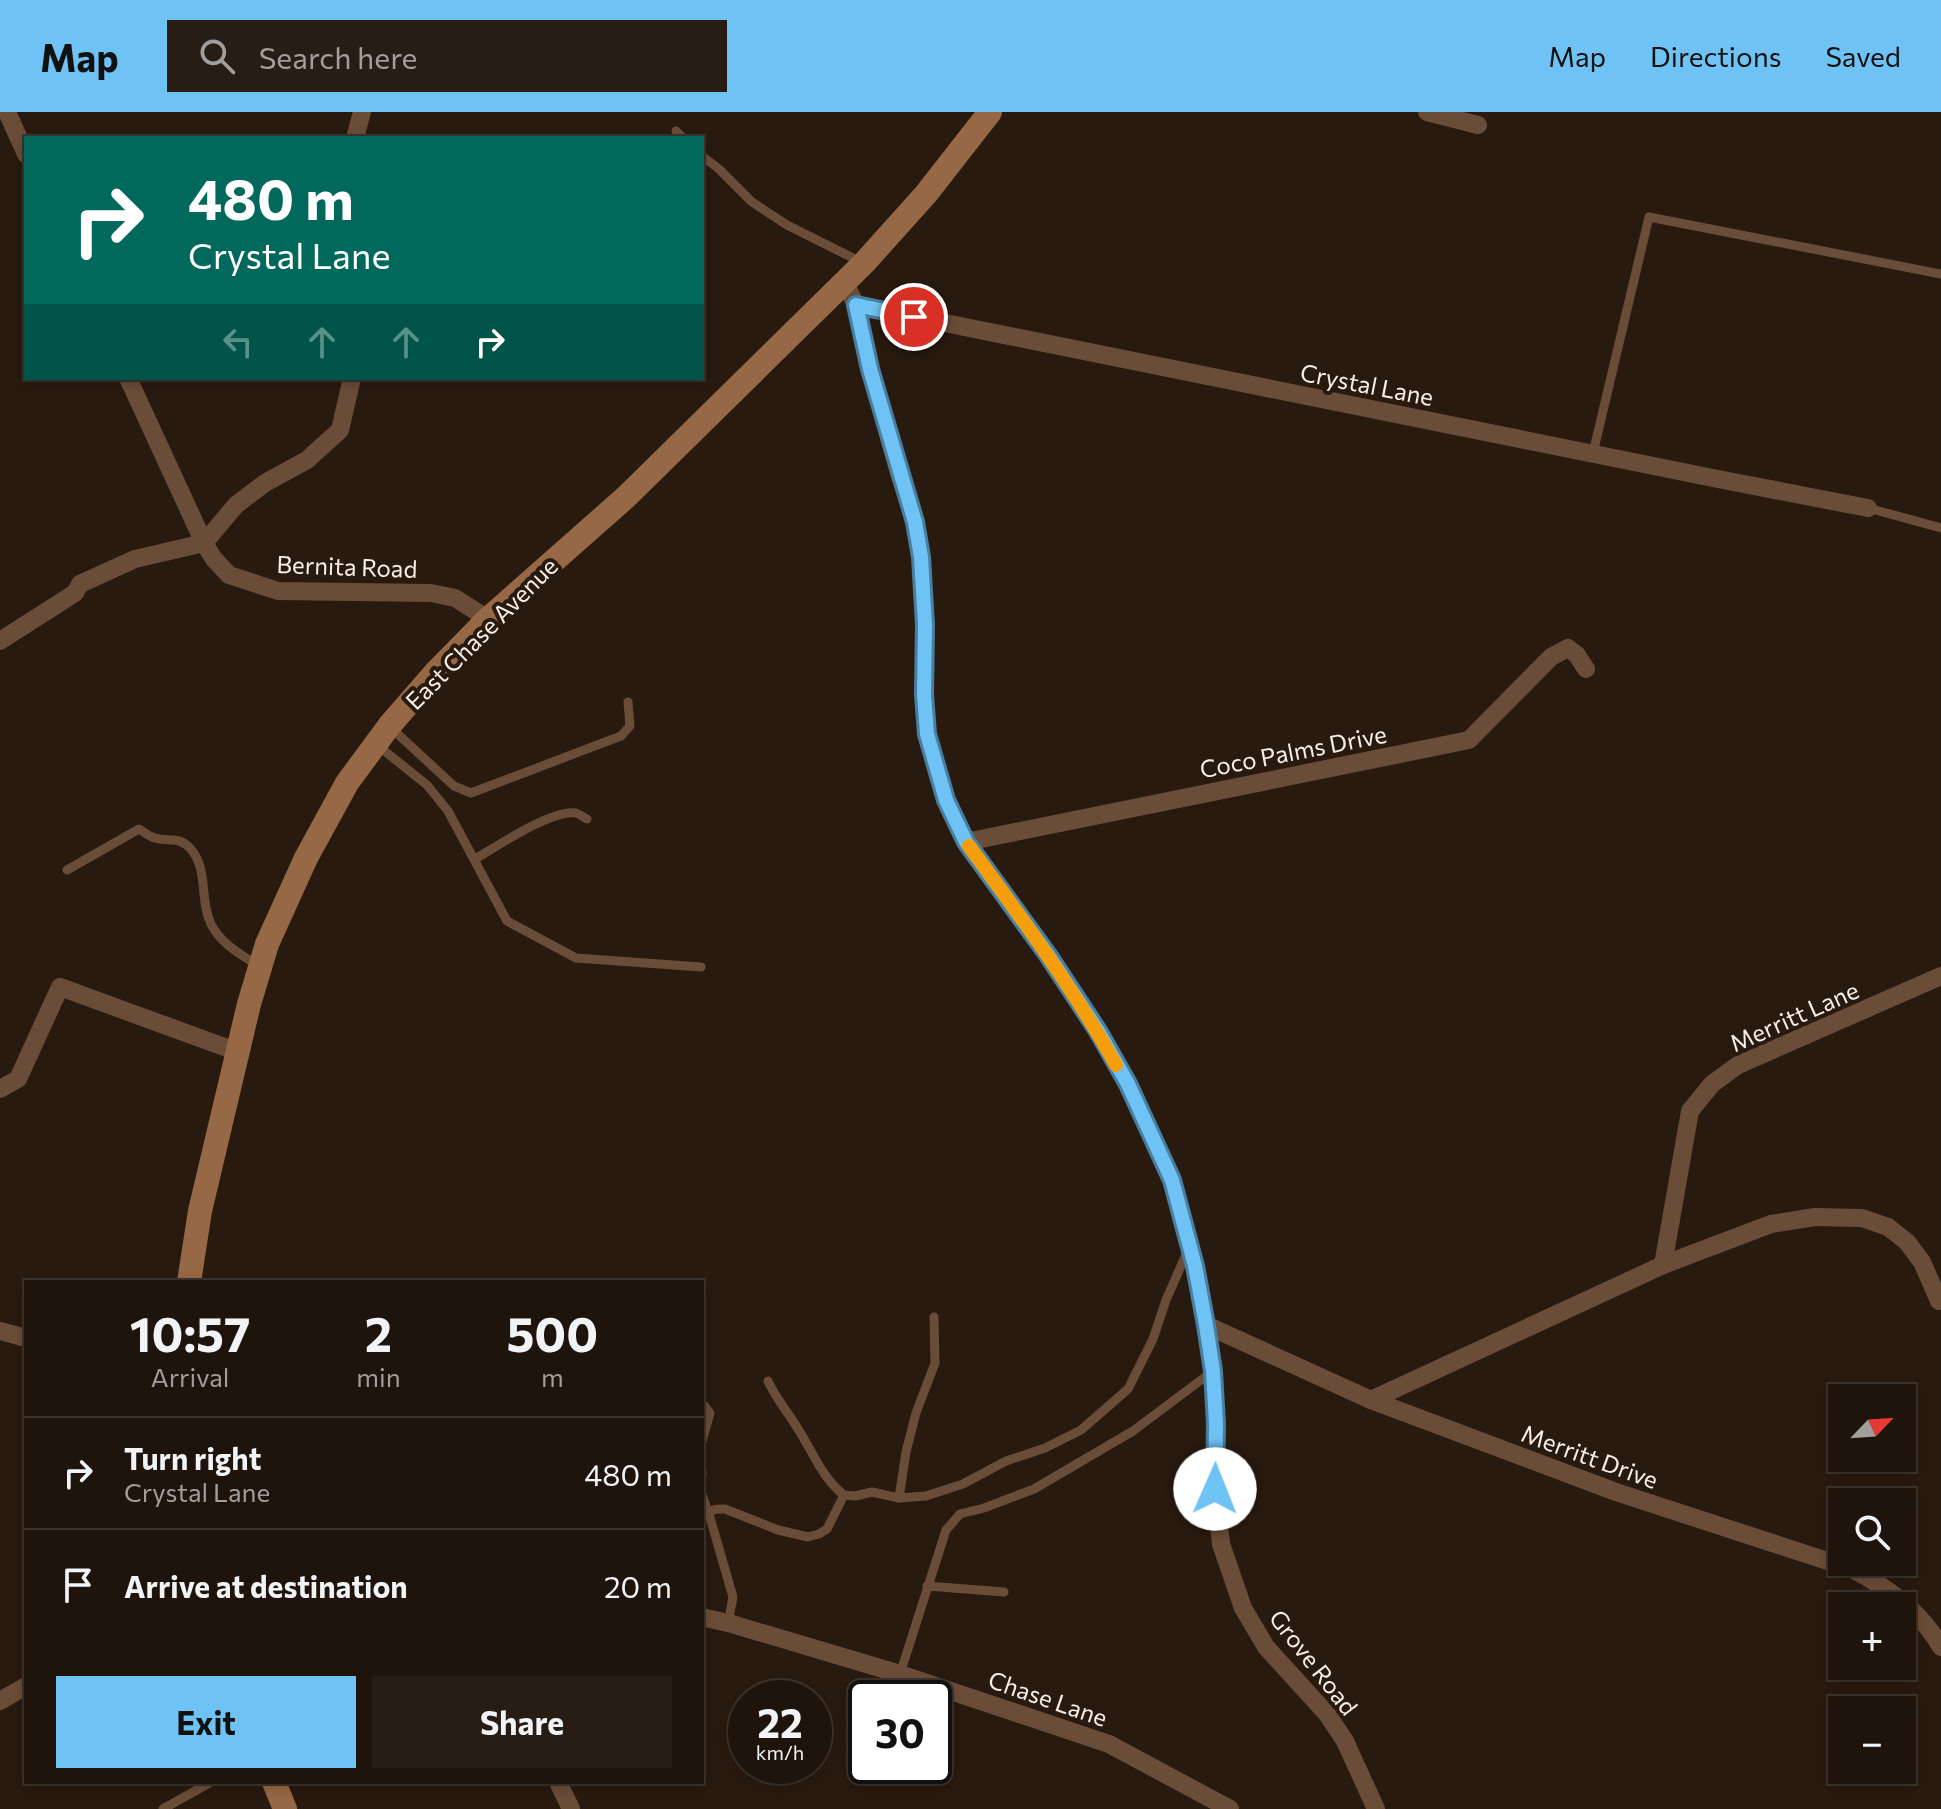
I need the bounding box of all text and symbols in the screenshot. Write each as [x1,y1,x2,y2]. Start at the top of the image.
search box [167,20,727,92]
text: Map [40,33,119,80]
icon: search [195,34,239,78]
text: Search here [259,38,417,75]
text: Map [1548,39,1606,73]
text: Directions [1650,39,1781,73]
text: Saved [1825,39,1901,73]
text: 480 m [188,163,354,232]
icon: right [56,168,160,272]
text: Crystal Lane [188,232,390,276]
pin [880,283,948,351]
icon: arrive [892,295,936,339]
icon: left [216,320,260,364]
icon: ahead [300,320,344,364]
icon: ahead [384,320,428,364]
icon: right [468,320,512,364]
street label: Crystal Lane [1298,357,1436,411]
street label: Bernita Road [276,549,418,583]
street label: East Chase Avenue [399,551,563,715]
street label: Coco Palms Drive [1197,719,1389,783]
street label: Merritt Lane [1725,975,1863,1057]
text: 10:57 [130,1303,250,1362]
text: 2 [365,1303,392,1362]
text: 500 [506,1303,598,1362]
text: Arrival [151,1361,229,1392]
text: min [356,1361,401,1392]
text: m [541,1361,564,1392]
north arrow [1828,1384,1916,1472]
map controls [1828,1384,1916,1784]
street label: Merritt Drive [1518,1418,1662,1494]
text: Turn right [124,1439,261,1476]
position arrow [1173,1447,1257,1531]
icon: right [56,1451,100,1495]
text: 480 m [584,1455,672,1492]
text: Crystal Lane [124,1476,270,1507]
button: search [1828,1488,1916,1576]
icon: arrive [56,1563,100,1607]
text: Arrive at destination [124,1567,408,1604]
text: 20 m [604,1567,672,1604]
button: + [1828,1592,1916,1680]
street label: Grove Road [1264,1603,1364,1721]
street label: Chase Lane [985,1664,1111,1732]
button: Exit [56,1676,356,1768]
button: Share [372,1676,672,1768]
speed limit sign: 30 [848,1680,952,1784]
button: − [1828,1696,1916,1784]
text: 22 [757,1697,803,1746]
text: km/h [756,1740,804,1764]

